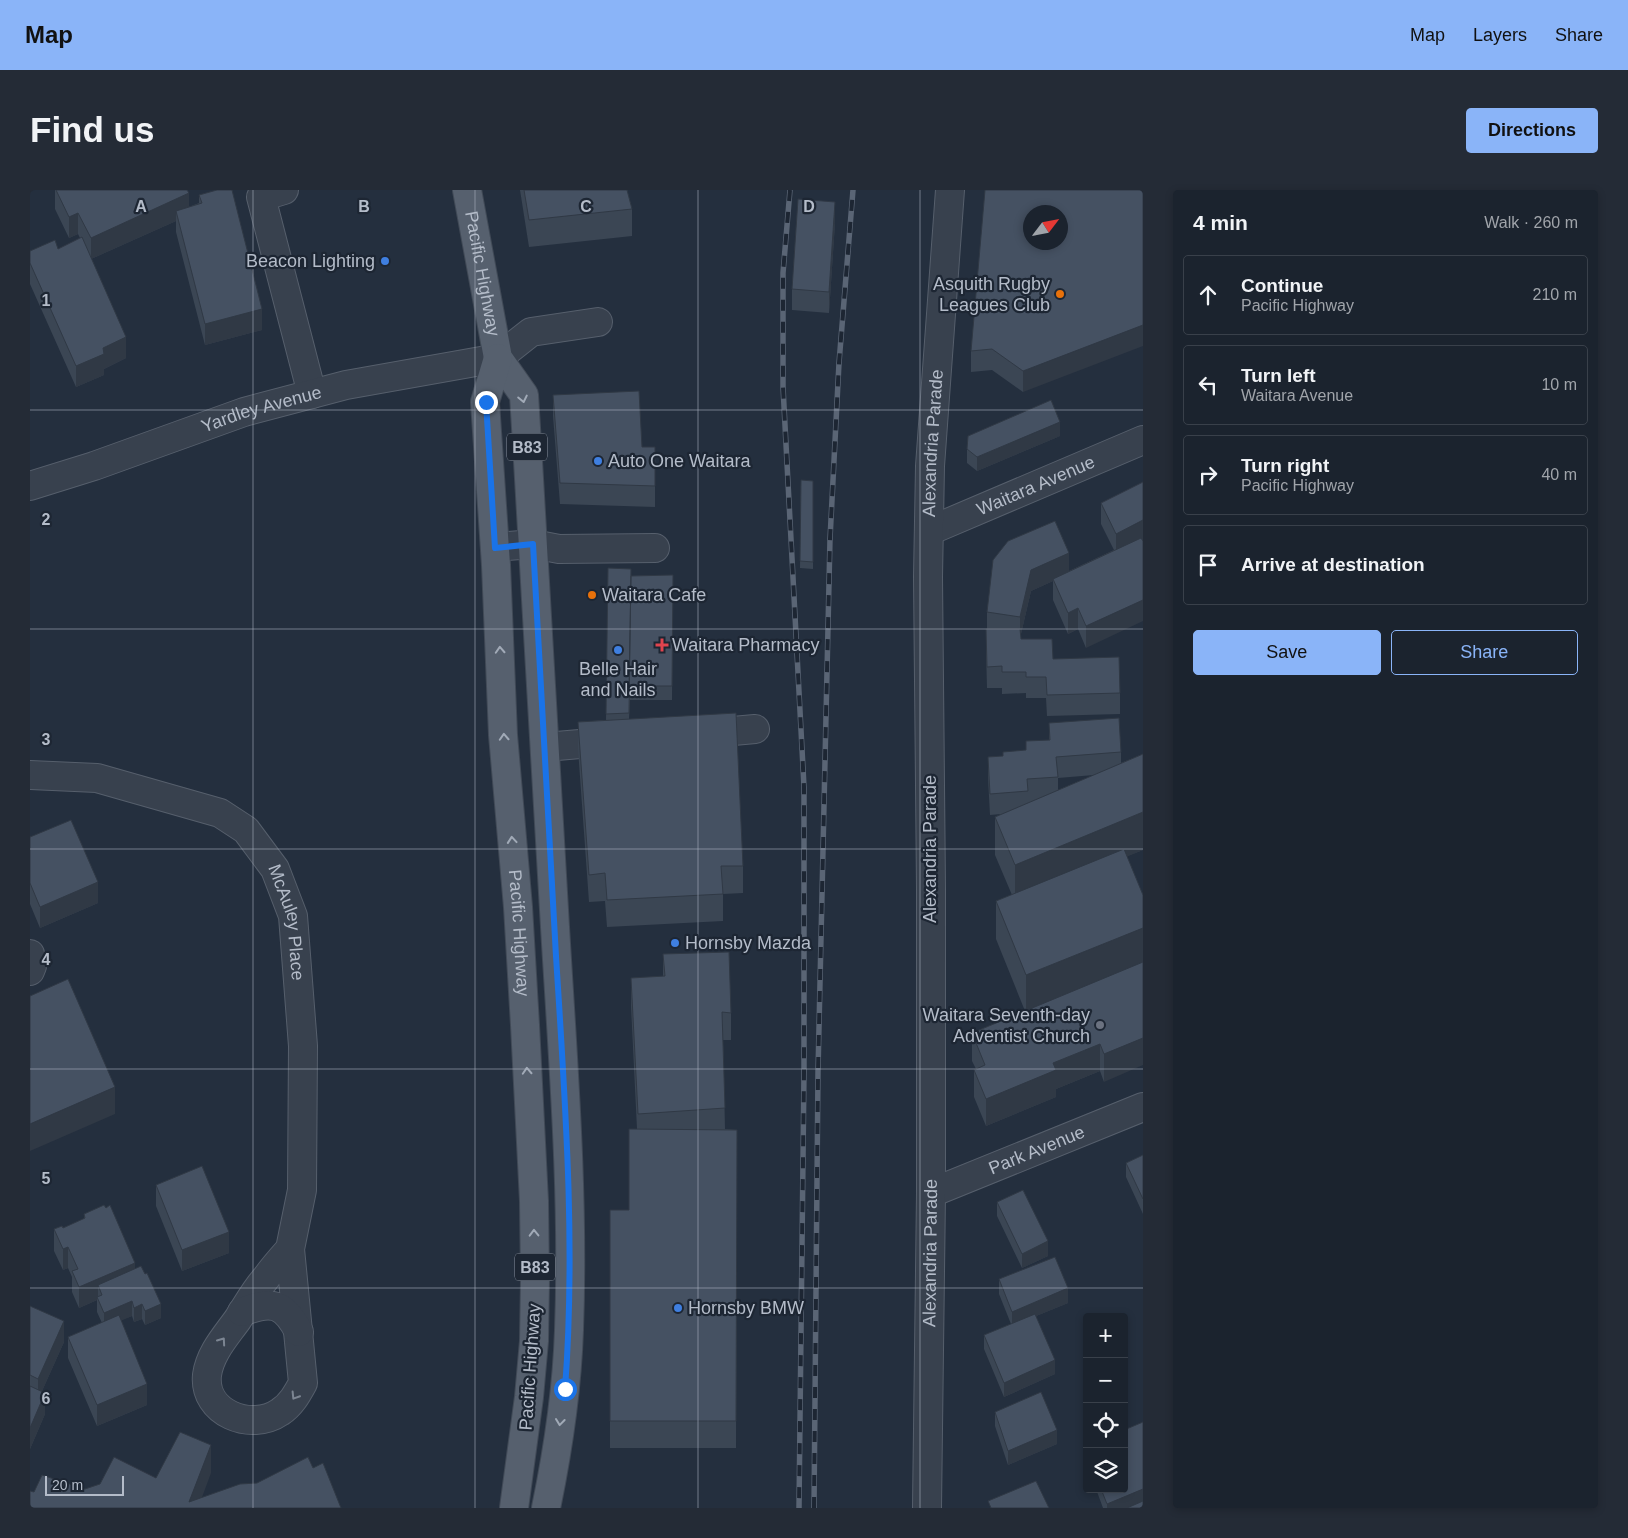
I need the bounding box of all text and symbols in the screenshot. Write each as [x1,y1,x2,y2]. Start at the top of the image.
text: Map [25,21,73,48]
text: Map [1410,25,1445,45]
text: Layers [1473,25,1527,45]
text: Share [1555,25,1603,45]
button: Directions [1466,108,1598,153]
text: Find us [30,110,154,149]
text: A [135,198,147,215]
text: B [358,198,370,215]
text: C [580,198,592,215]
text: D [803,198,815,215]
north arrow [1023,205,1068,250]
street label: Pacific Highway [461,209,504,338]
text: 4 min [1193,211,1248,234]
text: Walk · 260 m [1484,214,1578,231]
place label: Beacon Lighting [246,251,375,271]
marker: Beacon Lighting [379,255,391,267]
place label: Asquith Rugby Leagues Club [933,274,1050,315]
text: Continue [1241,275,1323,296]
icon: ahead [1194,281,1222,309]
text: 210 m [1533,286,1577,303]
marker: Asquith Rugby Leagues Club [1054,288,1066,300]
text: 1 [42,292,51,309]
text: Pacific Highway [1241,297,1354,314]
text: Turn left [1241,365,1316,386]
street label: Alexandria Parade [919,368,947,517]
icon: left [1194,371,1222,399]
text: 10 m [1541,376,1577,393]
street label: Yardley Avenue [199,382,324,437]
text: Waitara Avenue [1241,387,1353,404]
route end [475,391,498,414]
one-way arrow [517,395,528,403]
road number: B83 [507,433,547,460]
place label: Auto One Waitara [608,451,751,471]
street label: Waitara Avenue [974,452,1098,519]
marker: Auto One Waitara [592,455,604,467]
text: Turn right [1241,455,1329,476]
icon: right [1194,461,1222,489]
text: 40 m [1541,466,1577,483]
text: Pacific Highway [1241,477,1354,494]
text: 2 [42,511,51,528]
icon: arrive [1194,551,1222,579]
text: Arrive at destination [1241,554,1425,575]
place label: Waitara Cafe [602,585,706,605]
marker: Waitara Cafe [586,589,598,601]
button: Save [1193,630,1381,675]
button: Share [1391,630,1578,675]
place label: Waitara Pharmacy [672,635,819,655]
marker: Waitara Pharmacy [656,639,668,651]
marker: Belle Hair and Nails [612,644,624,656]
one-way arrow [495,646,506,654]
place label: Belle Hair and Nails [579,659,657,700]
text: 3 [42,731,51,748]
one-way arrow [498,732,509,740]
street label: Alexandria Parade [920,775,940,923]
one-way arrow [507,835,518,843]
street label: McAuley Place [264,862,308,981]
street label: Pacific Highway [505,869,533,997]
place label: Hornsby Mazda [685,933,812,953]
marker: Hornsby Mazda [669,937,681,949]
text: 4 [42,951,51,968]
place label: Waitara Seventh-day Adventist Church [923,1005,1090,1046]
marker: Waitara Seventh-day Adventist Church [1094,1019,1106,1031]
one-way arrow [522,1066,533,1074]
street label: Park Avenue [986,1122,1088,1179]
text: 5 [42,1170,51,1187]
street label: Alexandria Parade [919,1179,941,1327]
one-way arrow [529,1229,539,1236]
road number: B83 [515,1254,555,1280]
place label: Hornsby BMW [688,1298,804,1318]
marker: Hornsby BMW [672,1302,684,1314]
street label: Pacific Highway [516,1303,544,1431]
map controls [1083,1313,1128,1493]
button: + [1083,1313,1128,1358]
one-way arrow [216,1337,225,1347]
button: − [1083,1358,1128,1403]
route start [554,1378,577,1401]
text: 6 [42,1390,51,1407]
one-way arrow [292,1390,302,1399]
button: locate [1083,1403,1128,1448]
one-way arrow [556,1418,566,1426]
button: layers [1083,1448,1128,1493]
scale bar [45,1473,124,1496]
text: 20 m [52,1477,83,1493]

